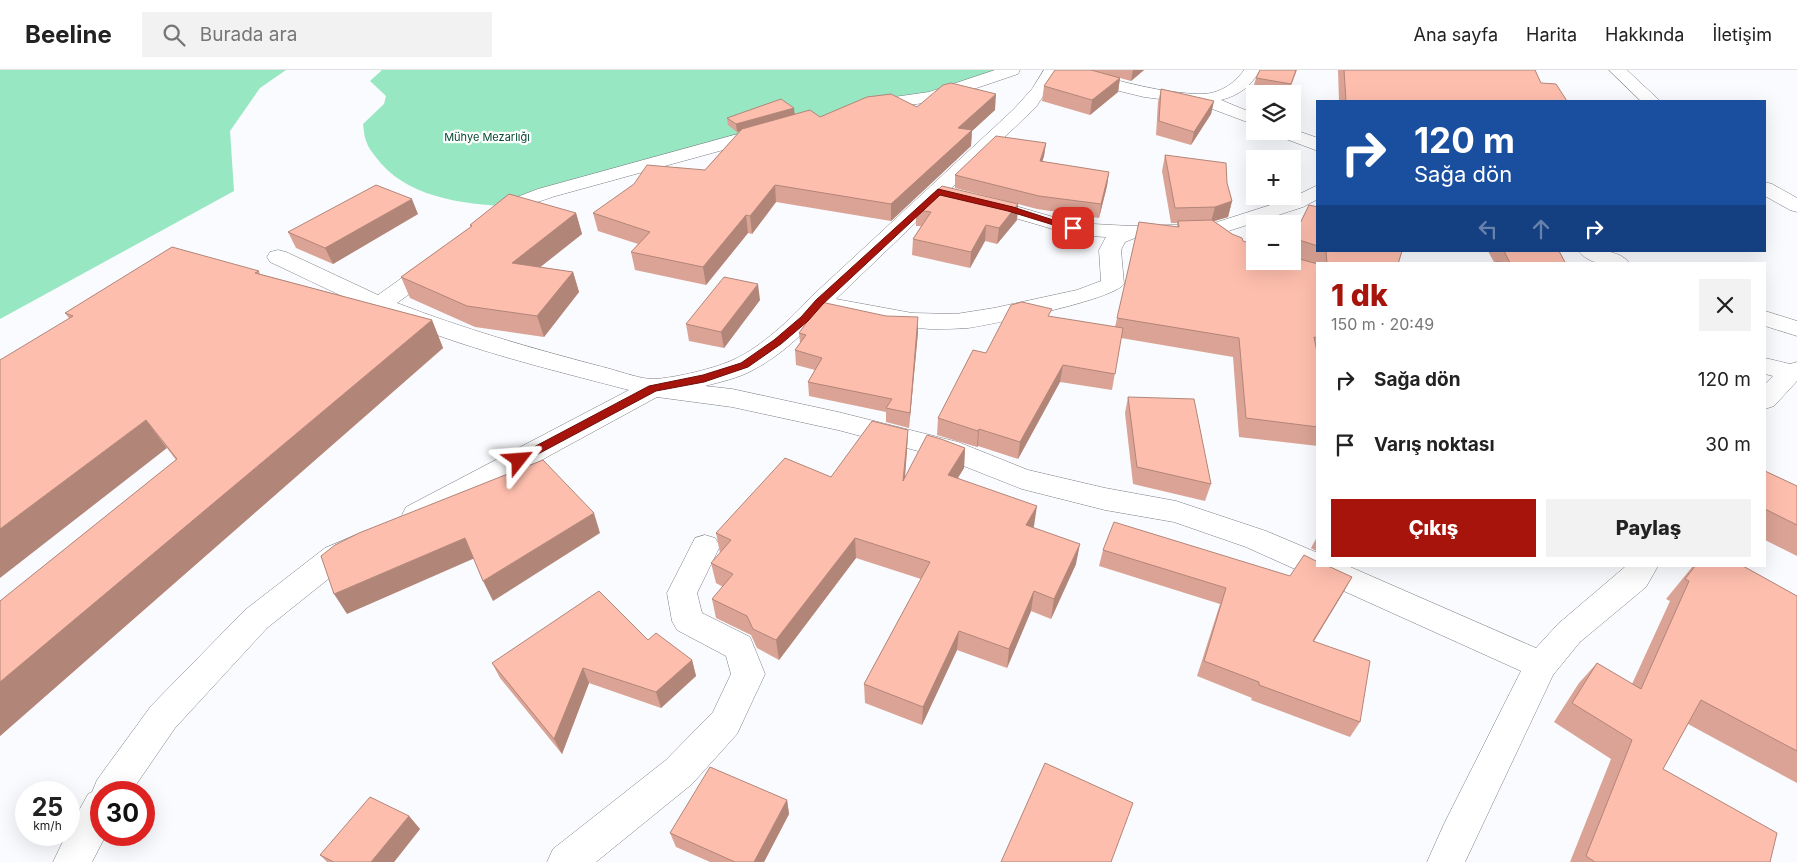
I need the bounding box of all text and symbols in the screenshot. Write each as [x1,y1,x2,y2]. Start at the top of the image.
search box [142,12,492,57]
text: Beeline [25,20,112,49]
icon: search [160,21,188,49]
text: Burada ara [200,23,297,46]
text: Ana sayfa [1414,24,1498,45]
text: Harita [1526,24,1577,45]
text: Hakkında [1605,24,1684,45]
text: İletişim [1712,24,1772,45]
map controls [1246,85,1301,270]
button: layers [1246,85,1301,140]
text: 120 m [1414,119,1515,161]
icon: right [1331,120,1396,185]
park label: Mühye Mezarlığı [444,130,530,144]
button: + [1246,150,1301,205]
text: Sağa dön [1414,161,1512,187]
pin [1052,207,1094,249]
icon: arrive [1059,214,1087,242]
button: − [1246,215,1301,270]
icon: left [1474,215,1502,243]
icon: ahead [1527,215,1555,243]
icon: right [1580,215,1608,243]
text: 1 dk [1331,277,1388,313]
button: close [1699,279,1751,331]
text: 150 m · 20:49 [1331,314,1434,334]
icon: right [1331,366,1359,394]
text: Sağa dön [1374,368,1460,391]
text: 120 m [1698,368,1751,391]
icon: arrive [1331,431,1359,459]
position arrow [492,433,544,485]
text: Varış noktası [1374,433,1495,456]
text: 30 m [1705,433,1751,456]
button: Çıkış [1331,499,1536,557]
button: Paylaş [1546,499,1751,557]
speed limit sign: 30 [90,781,155,846]
text: 25 [32,792,63,822]
text: km/h [33,818,62,833]

